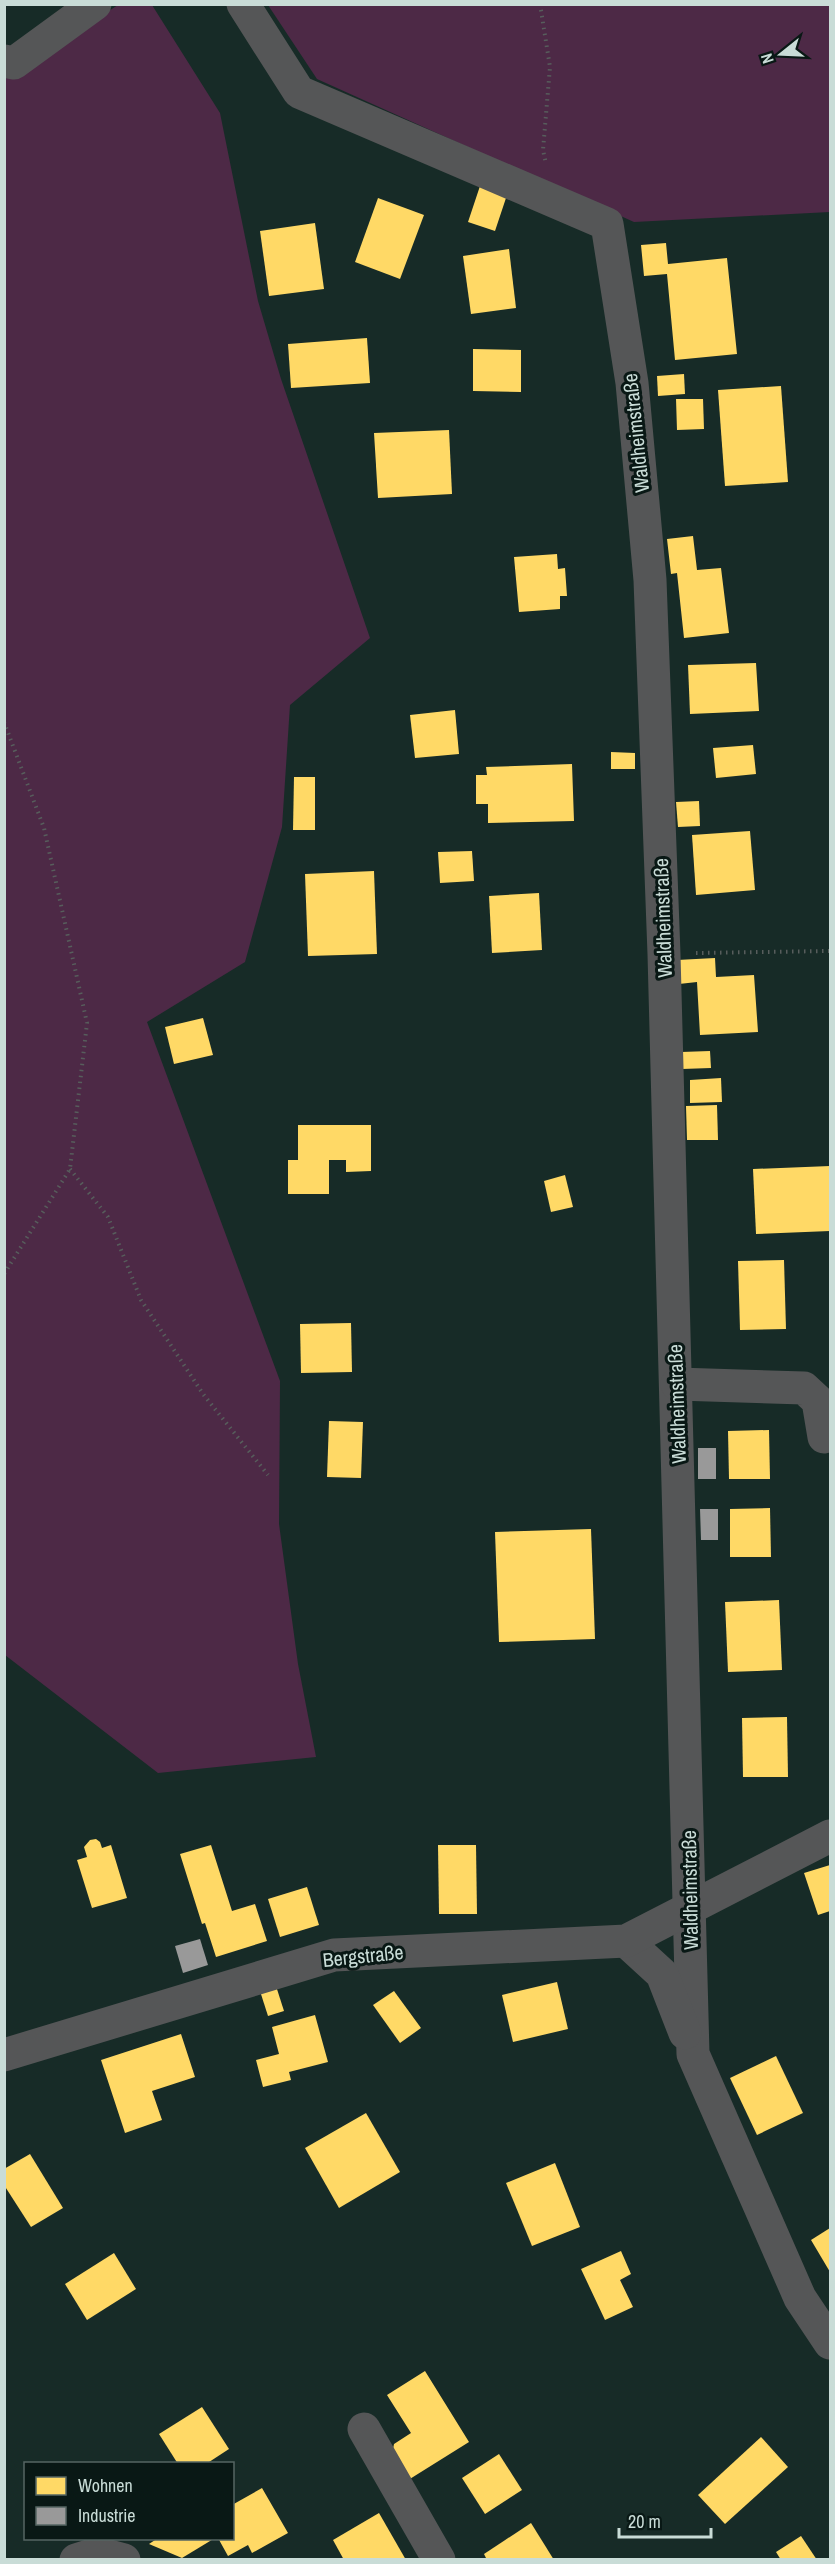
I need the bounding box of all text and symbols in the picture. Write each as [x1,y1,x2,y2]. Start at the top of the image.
north arrow [751,24,811,84]
text: N [755,51,779,67]
street label: Waldheimstraße [616,372,655,494]
street label: Waldheimstraße [647,858,678,978]
street label: Waldheimstraße [661,1344,692,1464]
street label: Waldheimstraße [675,1830,704,1950]
street label: Bergstraße [321,1938,405,1973]
legend [24,2462,234,2540]
text: Wohnen [78,2473,133,2498]
scale bar [619,2501,710,2539]
text: Industrie [78,2503,135,2528]
text: 20 m [628,2509,661,2534]

